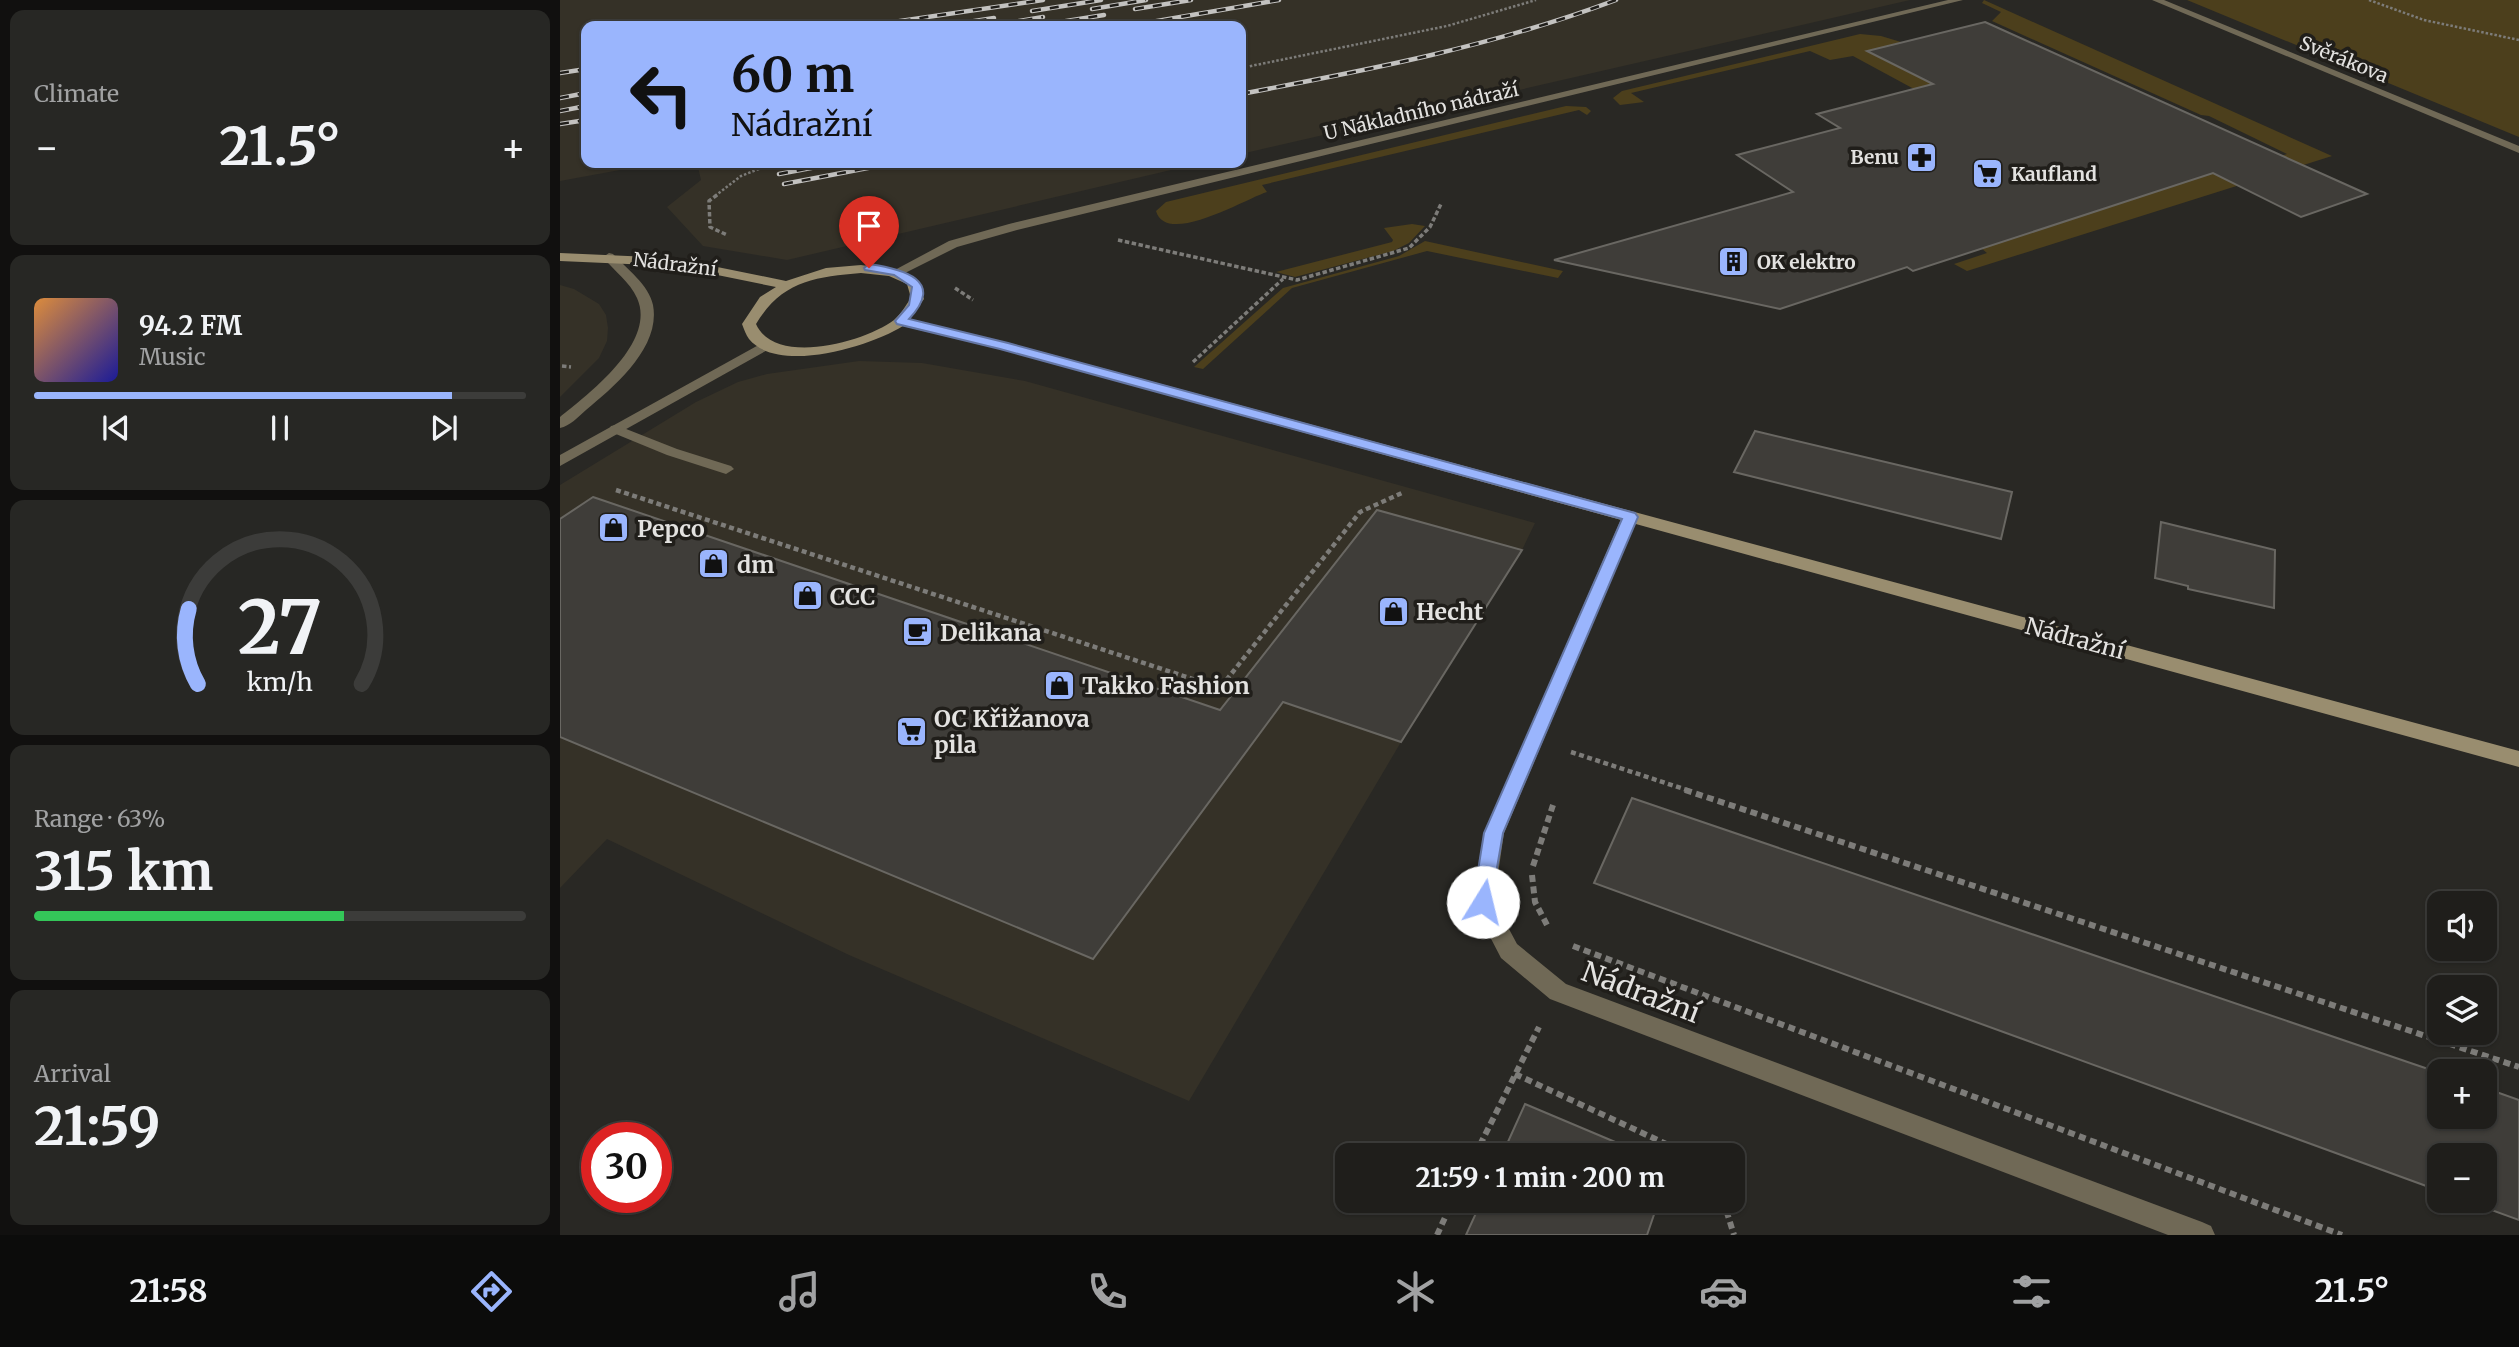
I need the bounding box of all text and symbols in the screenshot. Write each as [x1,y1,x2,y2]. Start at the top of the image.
street label: Svěrákova [2296,30,2392,88]
text: 60 m [731,44,854,105]
icon: left [616,49,707,140]
street label: U Nákladního nádraží [1321,77,1522,145]
text: Climate [34,79,119,108]
text: Nádražní [731,105,873,145]
text: 21.5° [219,114,341,179]
text: − [34,124,59,171]
text: + [501,124,526,171]
pharmacy icon: Benu [1905,140,1939,174]
place label: Benu [1850,145,1899,169]
supermarket icon: Kaufland [1971,157,2005,191]
place label: Kaufland [2011,162,2097,186]
pin [839,196,899,268]
icon: arrive [850,207,888,245]
building icon: OK elektro [1717,245,1751,279]
street label: Nádražní [632,247,719,281]
place label: OK elektro [1757,250,1856,274]
text: 94.2 FM [139,309,242,342]
text: Music [139,342,206,371]
icon: previous [97,409,135,447]
icon: pause [261,409,299,447]
icon: next [425,409,463,447]
shop icon: Pepco [597,511,631,545]
place label: Pepco [637,514,705,543]
shop icon: dm [697,547,731,581]
place label: dm [737,550,774,579]
shop icon: CCC [790,579,824,613]
text: 27 [238,582,322,674]
place label: CCC [830,582,875,611]
shop icon: Hecht [1376,594,1410,628]
place label: Hecht [1416,597,1483,626]
street label: Nádražní [2022,611,2128,665]
cafe icon: Delikana [900,615,934,649]
place label: Delikana [940,618,1042,647]
text: km/h [247,665,313,697]
shop icon: Takko Fashion [1042,668,1076,702]
place label: Takko Fashion [1082,671,1250,700]
place label: OC Křižanova pila [934,704,1090,759]
supermarket icon: OC Křižanova pila [894,714,928,748]
text: Range · 63% [34,804,165,833]
text: 315 km [34,839,213,904]
position arrow [1446,865,1520,939]
map controls [2427,891,2497,1213]
button: sound [2427,891,2497,961]
street label: Nádražní [1577,953,1706,1031]
button: layers [2427,975,2497,1045]
text: Arrival [34,1059,111,1088]
button: + [2427,1059,2497,1129]
text: 21:59 [34,1094,160,1159]
speed limit sign: 30 [581,1122,672,1213]
button: − [2427,1143,2497,1213]
text: 21:59 · 1 min · 200 m [1415,1161,1665,1194]
icon: directions [467,1267,516,1316]
icon: music [775,1267,824,1316]
icon: phone [1083,1267,1132,1316]
icon: climate [1391,1267,1440,1316]
icon: car [1699,1267,1748,1316]
icon: filters [2007,1267,2056,1316]
text: 21:58 [130,1271,208,1311]
text: 21.5° [2315,1271,2389,1311]

